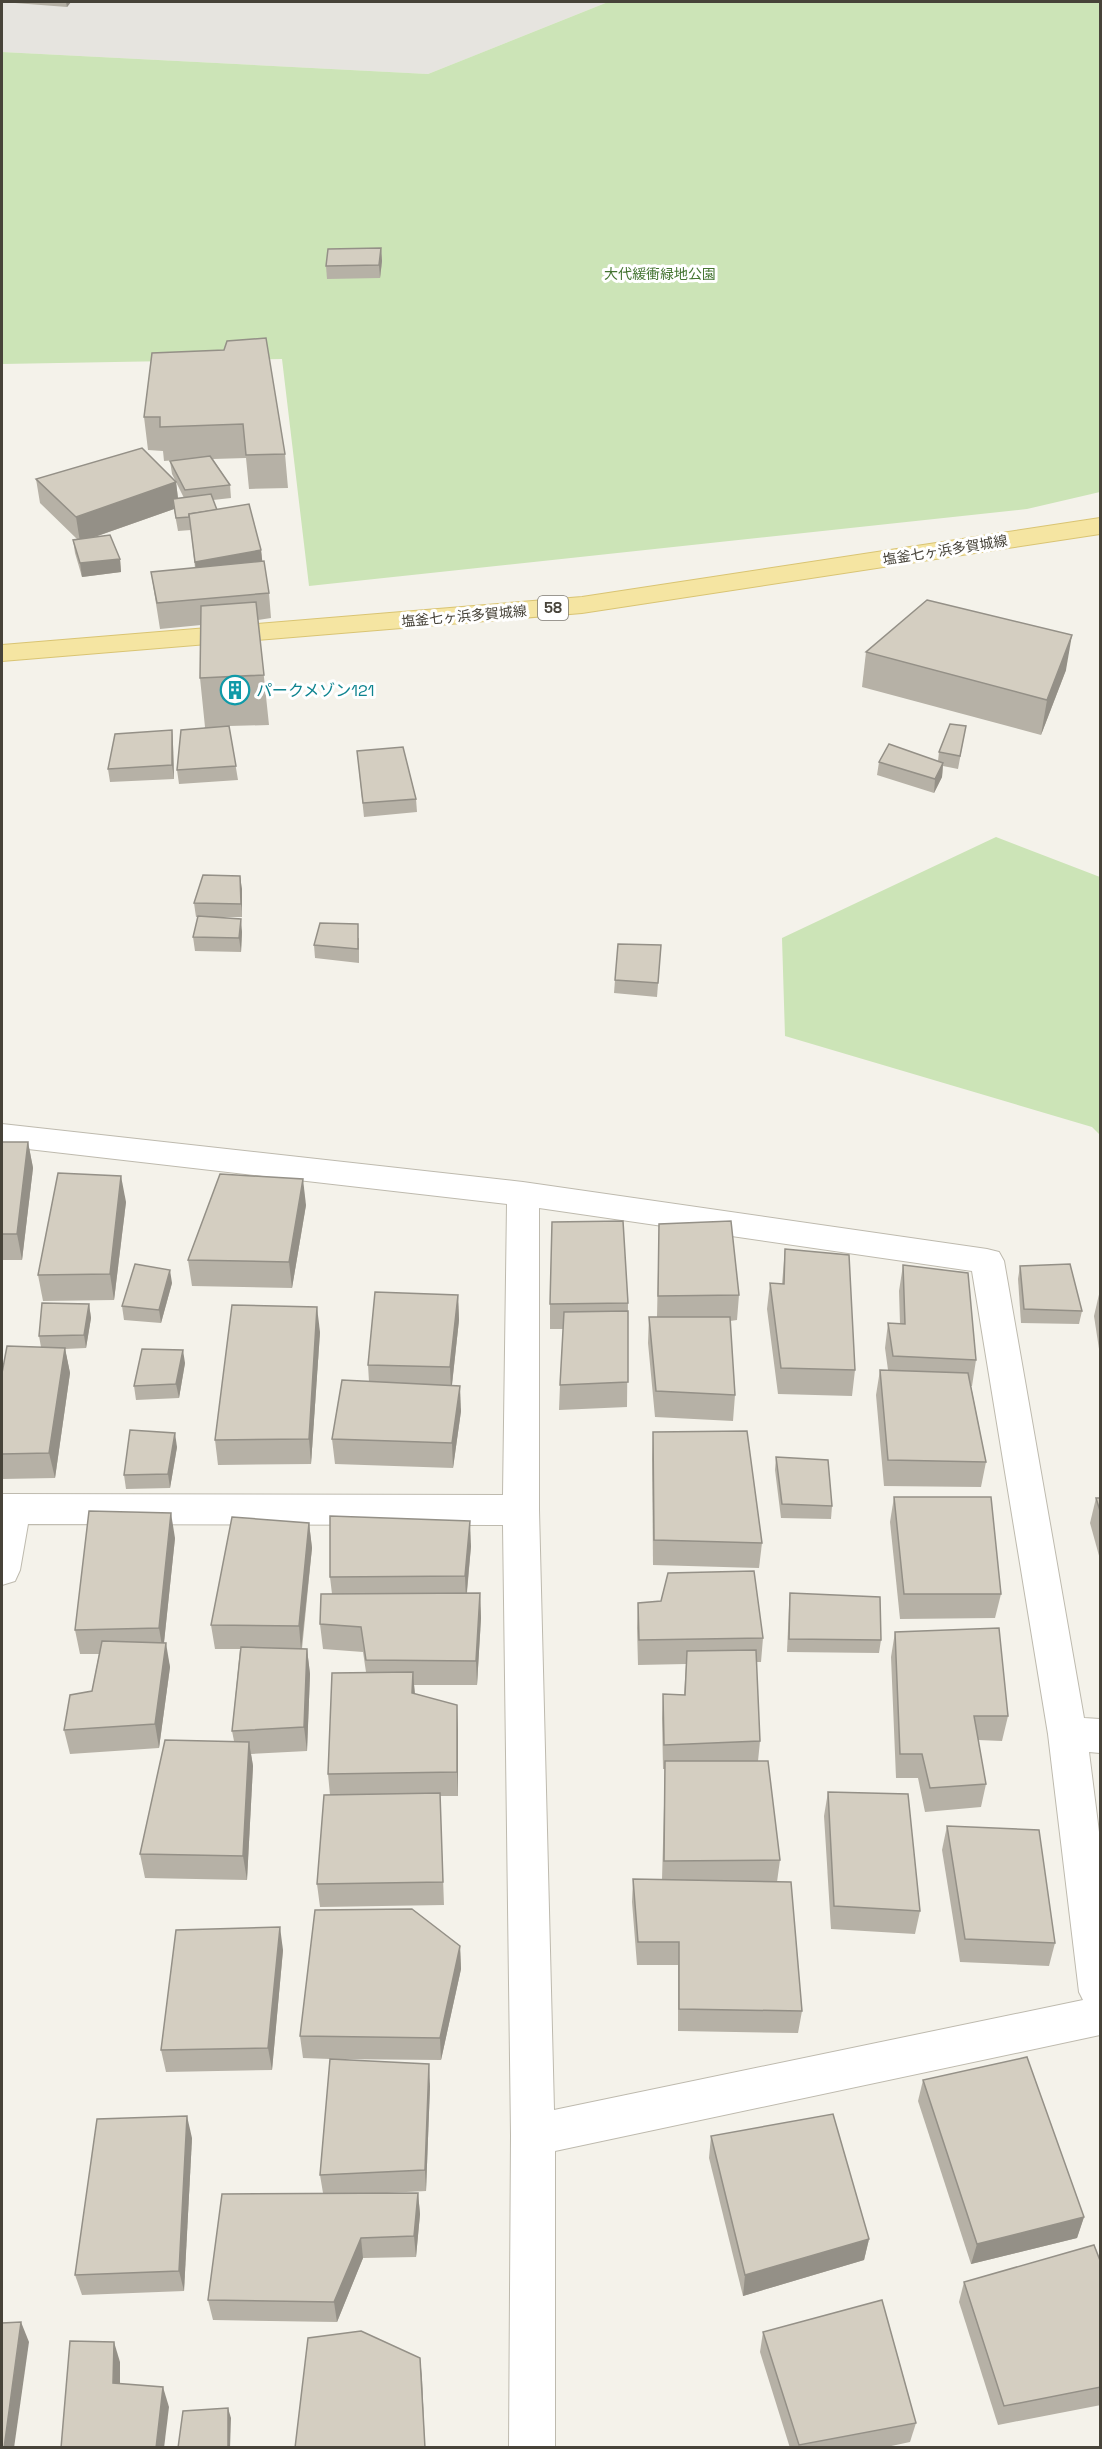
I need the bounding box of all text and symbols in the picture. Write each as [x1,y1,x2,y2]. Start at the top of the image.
park label: 大代緩衝緑地公園 [604,265,716,283]
street label: 塩釜七ヶ浜多賀城線 [881,531,1009,569]
road number: 58 [538,596,568,620]
street label: 塩釜七ヶ浜多賀城線 [400,602,528,630]
building icon: パークメゾン121 [219,674,251,706]
place label: パークメゾン121 [256,680,374,701]

